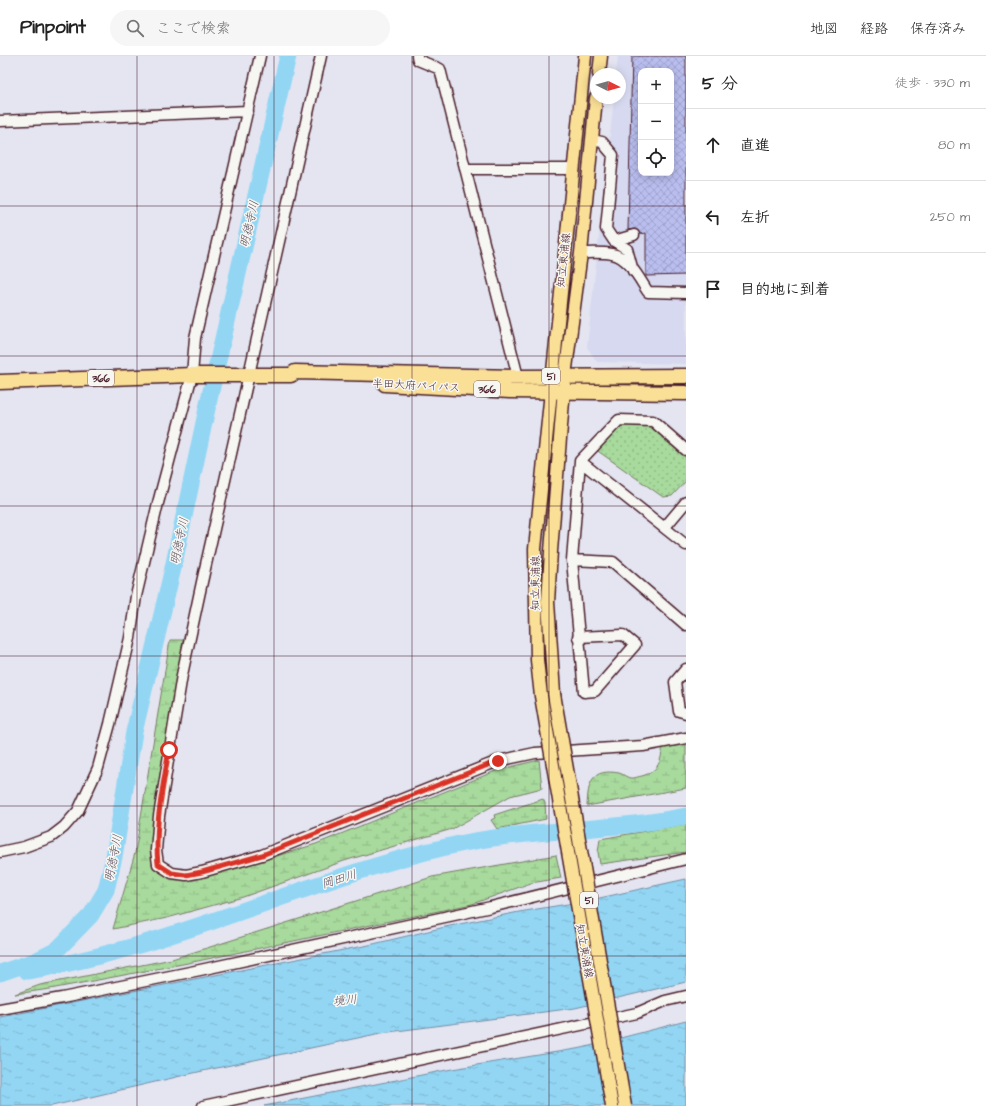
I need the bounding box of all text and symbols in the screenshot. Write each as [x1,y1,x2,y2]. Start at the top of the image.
search box [110,10,390,46]
text: Pinpoint [20,14,86,41]
icon: search [124,17,146,39]
text: ここで検索 [156,18,231,39]
text: 地図 [810,19,838,39]
text: 経路 [860,19,888,39]
text: 保存済み [910,19,966,39]
north arrow [590,68,626,104]
map controls [638,68,674,176]
button: + [638,68,674,104]
text: 5 分 [702,72,738,96]
text: 徒歩 · 330 m [895,74,970,92]
button: − [638,104,674,140]
icon: ahead [702,134,724,156]
text: 直進 [740,135,770,156]
text: 80 m [938,136,970,154]
button: locate [638,140,674,176]
water label: 明徳寺川 [236,199,263,249]
icon: left [702,206,724,228]
text: 左折 [740,207,770,228]
text: 250 m [930,208,970,226]
street label: 知立東浦線 [553,232,574,288]
icon: arrive [702,278,724,300]
text: 目的地に到着 [740,279,830,300]
road number: 51 [542,368,560,384]
road number: 366 [88,370,114,386]
street label: 半田大府パイパス [372,376,460,395]
road number: 366 [474,381,500,397]
water label: 明徳寺川 [166,516,193,566]
street label: 知立東浦線 [528,556,543,611]
route start [160,741,178,759]
route end [489,752,507,770]
water label: 明徳寺川 [101,833,126,883]
water label: 岡田川 [319,866,359,893]
road number: 51 [580,892,598,908]
street label: 知立東浦線 [572,923,597,979]
water label: 境川 [332,991,358,1010]

